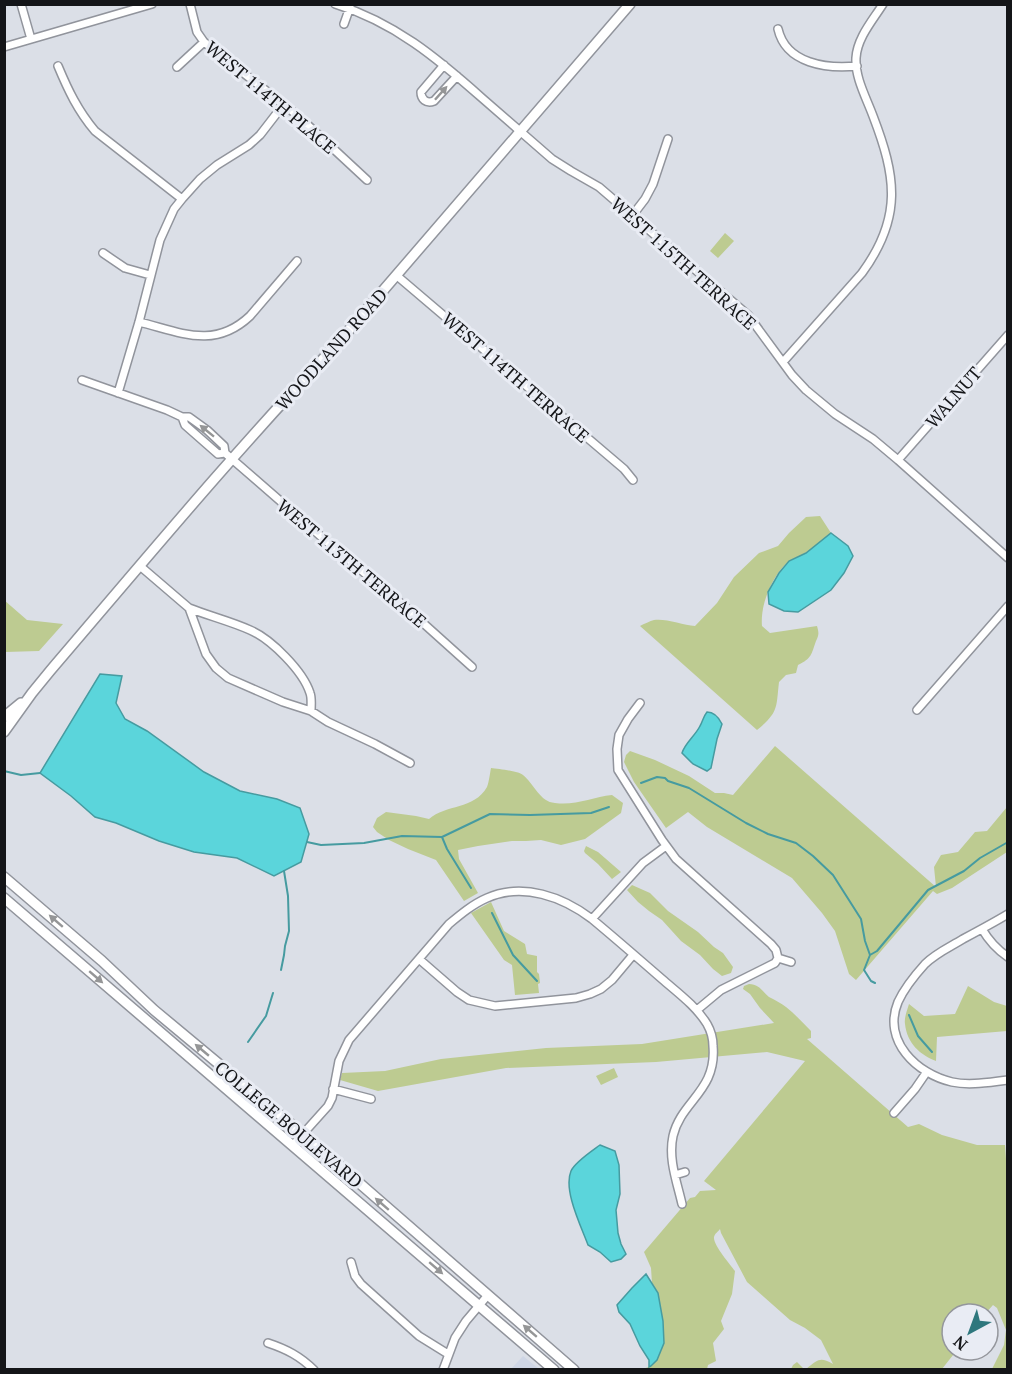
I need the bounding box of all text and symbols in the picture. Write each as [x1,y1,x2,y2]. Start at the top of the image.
street label: WEST 114TH PLACE [201,35,341,159]
one-way arrow [434,86,448,101]
street label: WEST 115TH TERRACE [606,191,762,335]
street label: WOODLAND ROAD [270,283,392,415]
street label: WEST 114TH TERRACE [437,306,595,448]
street label: WALNUT [920,361,986,433]
one-way arrow [199,424,215,437]
street label: WEST 113TH TERRACE [272,493,432,633]
one-way arrow [49,915,64,928]
one-way arrow [88,970,103,983]
one-way arrow [195,1044,210,1057]
street label: COLLEGE BOULEVARD [210,1055,368,1193]
one-way arrow [374,1197,390,1210]
one-way arrow [428,1261,443,1274]
north arrow [940,1302,1000,1362]
one-way arrow [523,1325,538,1338]
text: N [948,1331,972,1356]

